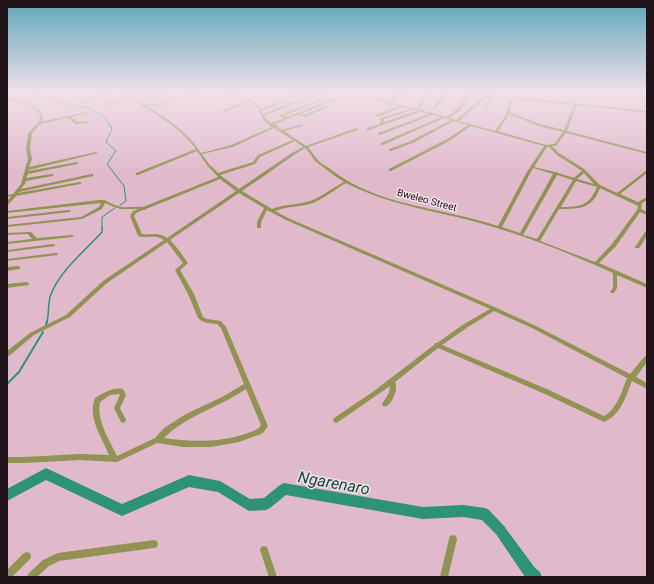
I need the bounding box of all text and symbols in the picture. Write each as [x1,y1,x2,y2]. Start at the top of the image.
street label: Bweleo Street [396,187,458,213]
water label: Ngarenaro [297,467,372,499]

